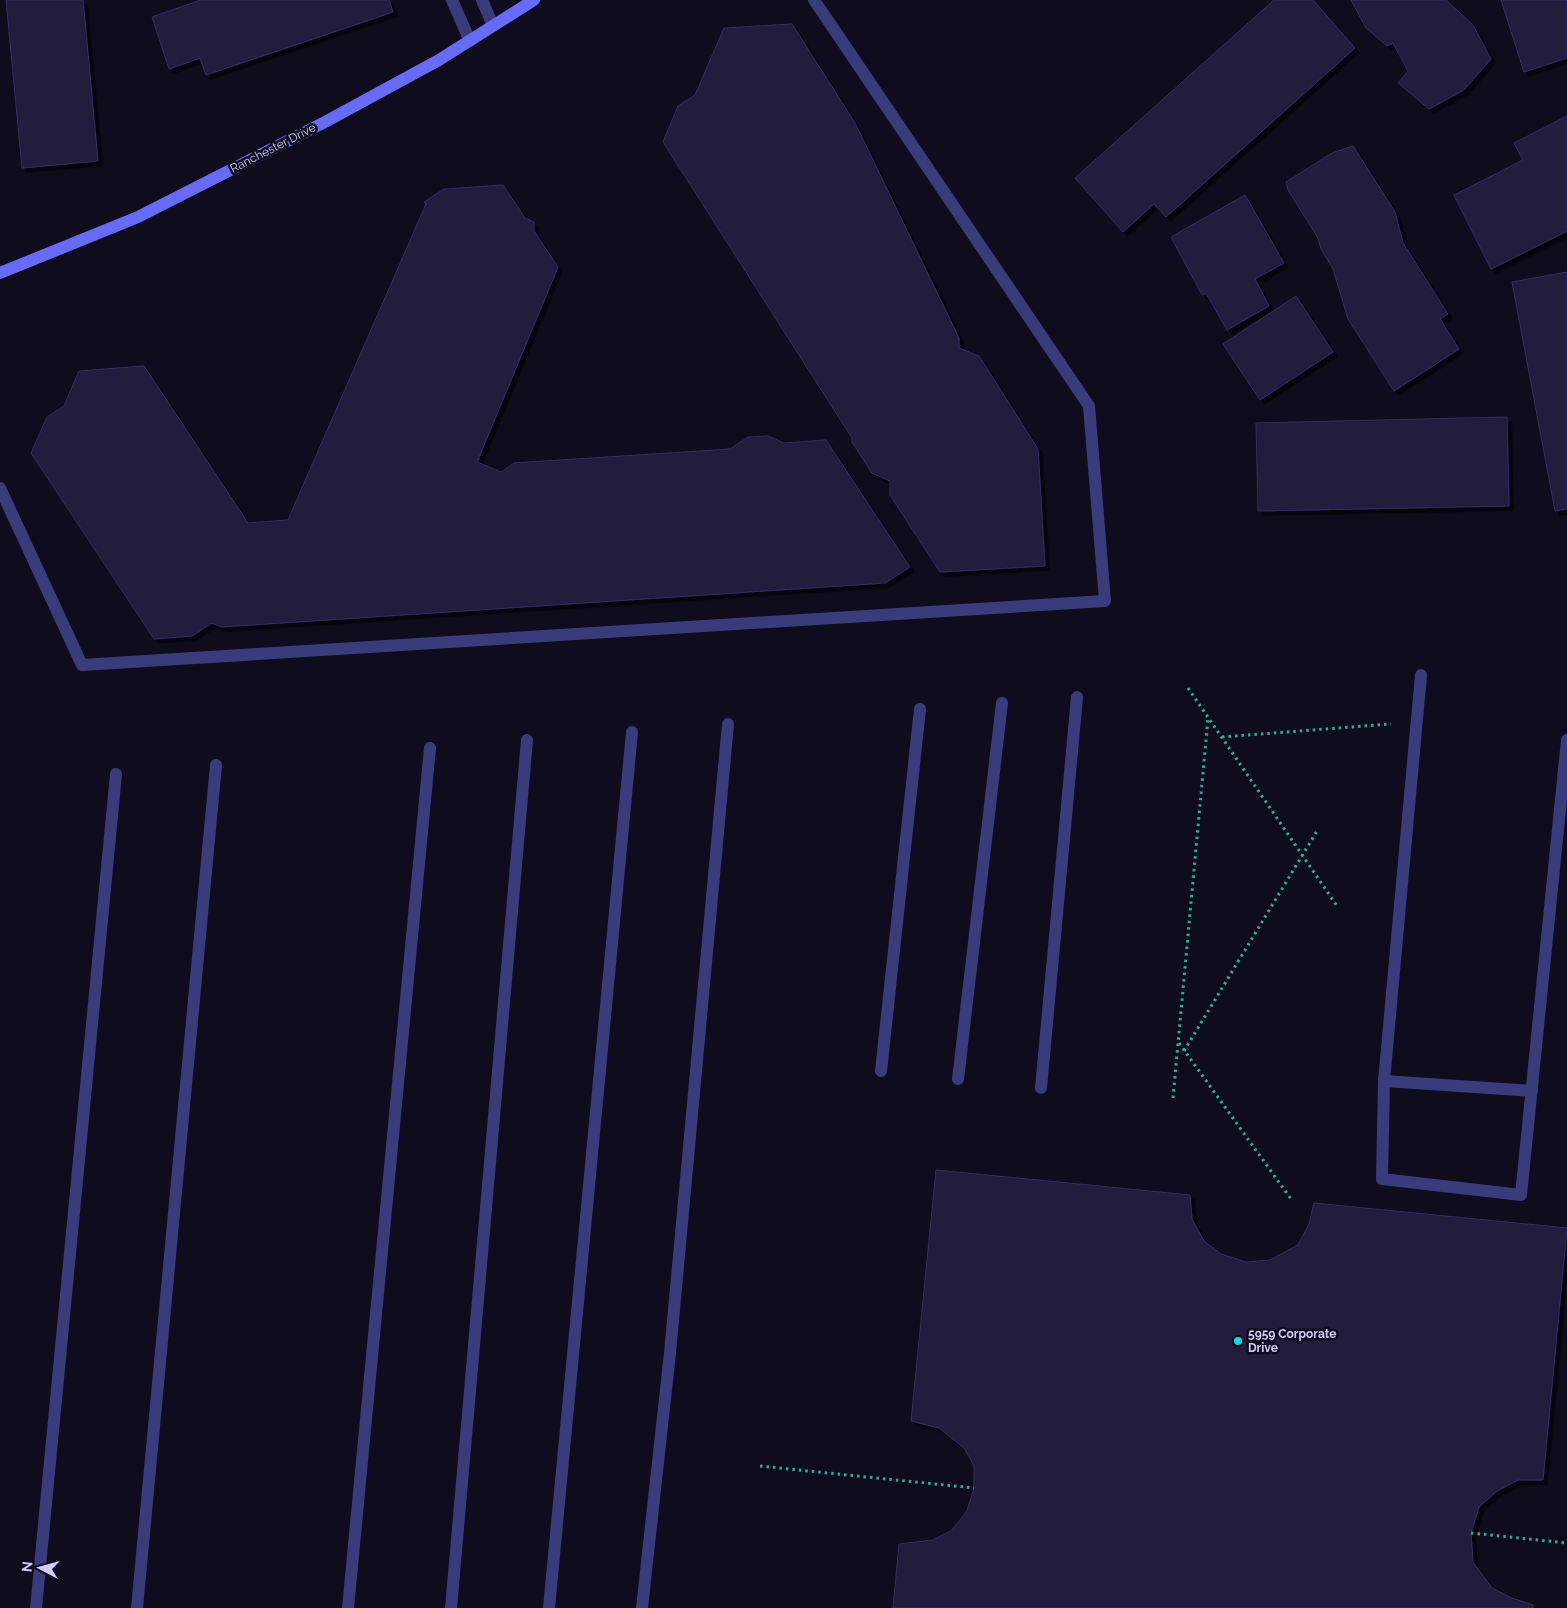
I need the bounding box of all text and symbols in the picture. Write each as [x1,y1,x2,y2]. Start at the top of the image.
street label: Ranchester Drive [228,120,318,176]
place label: 5959 Corporate Drive [1248,1327,1336,1355]
marker: 5959 Corporate Drive [1232,1335,1244,1347]
north arrow [15,1543,65,1593]
text: N [19,1560,36,1573]

